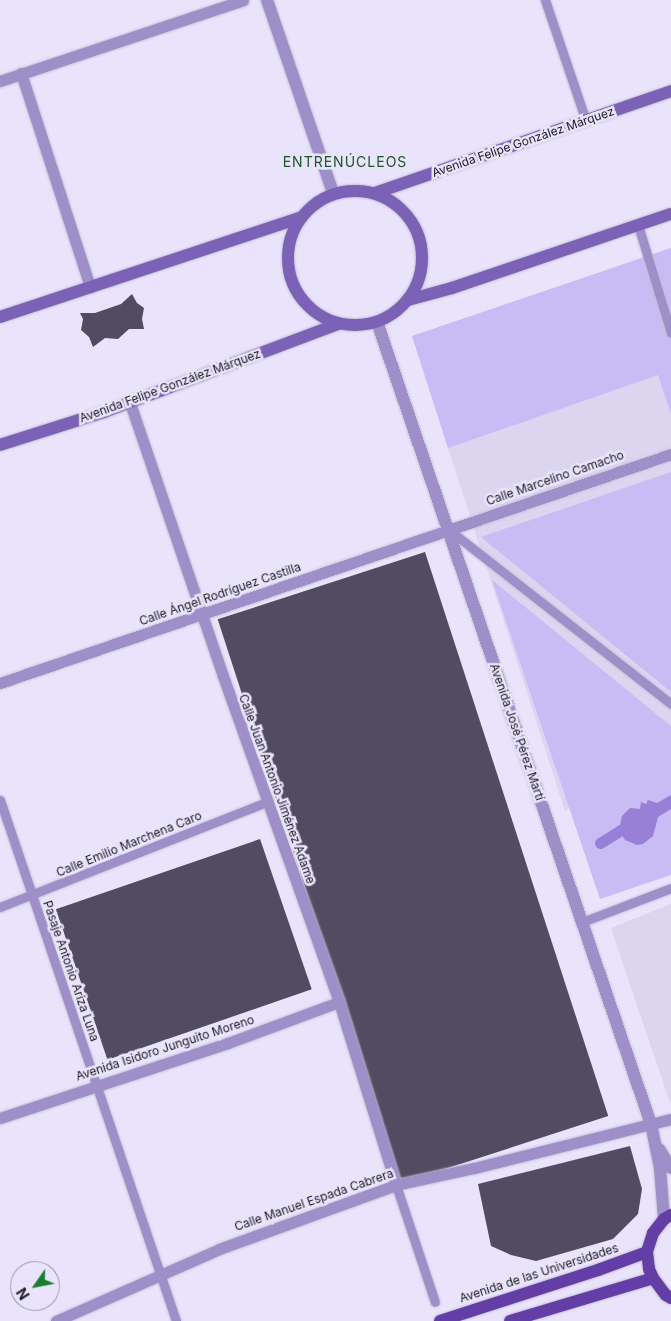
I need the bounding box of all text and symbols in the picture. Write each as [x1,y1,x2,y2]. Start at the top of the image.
street label: Avenida Felipe González Márquez [430,104,616,180]
district label: ENTRENÚCLEOS [281,154,409,170]
street label: Avenida Felipe González Márquez [77,346,263,426]
street label: Calle Marcelino Camacho [484,448,626,508]
street label: Calle Ángel Rodríguez Castilla [137,560,303,628]
street label: Avenida José Pérez Martí [487,662,547,802]
street label: Calle Juan Antonio Jiménez Adame [236,692,318,886]
street label: Calle Emilio Marchena Caro [54,808,204,880]
street label: Pasaje Antonio Ariza Luna [40,899,102,1043]
street label: Avenida Isidoro Junguito Moreno [74,1012,256,1084]
street label: Calle Manuel Espada Cabrera [233,1166,395,1234]
street label: Avenida de las Universidades [458,1240,620,1306]
north arrow [10,1261,60,1311]
text: N [13,1285,33,1303]

